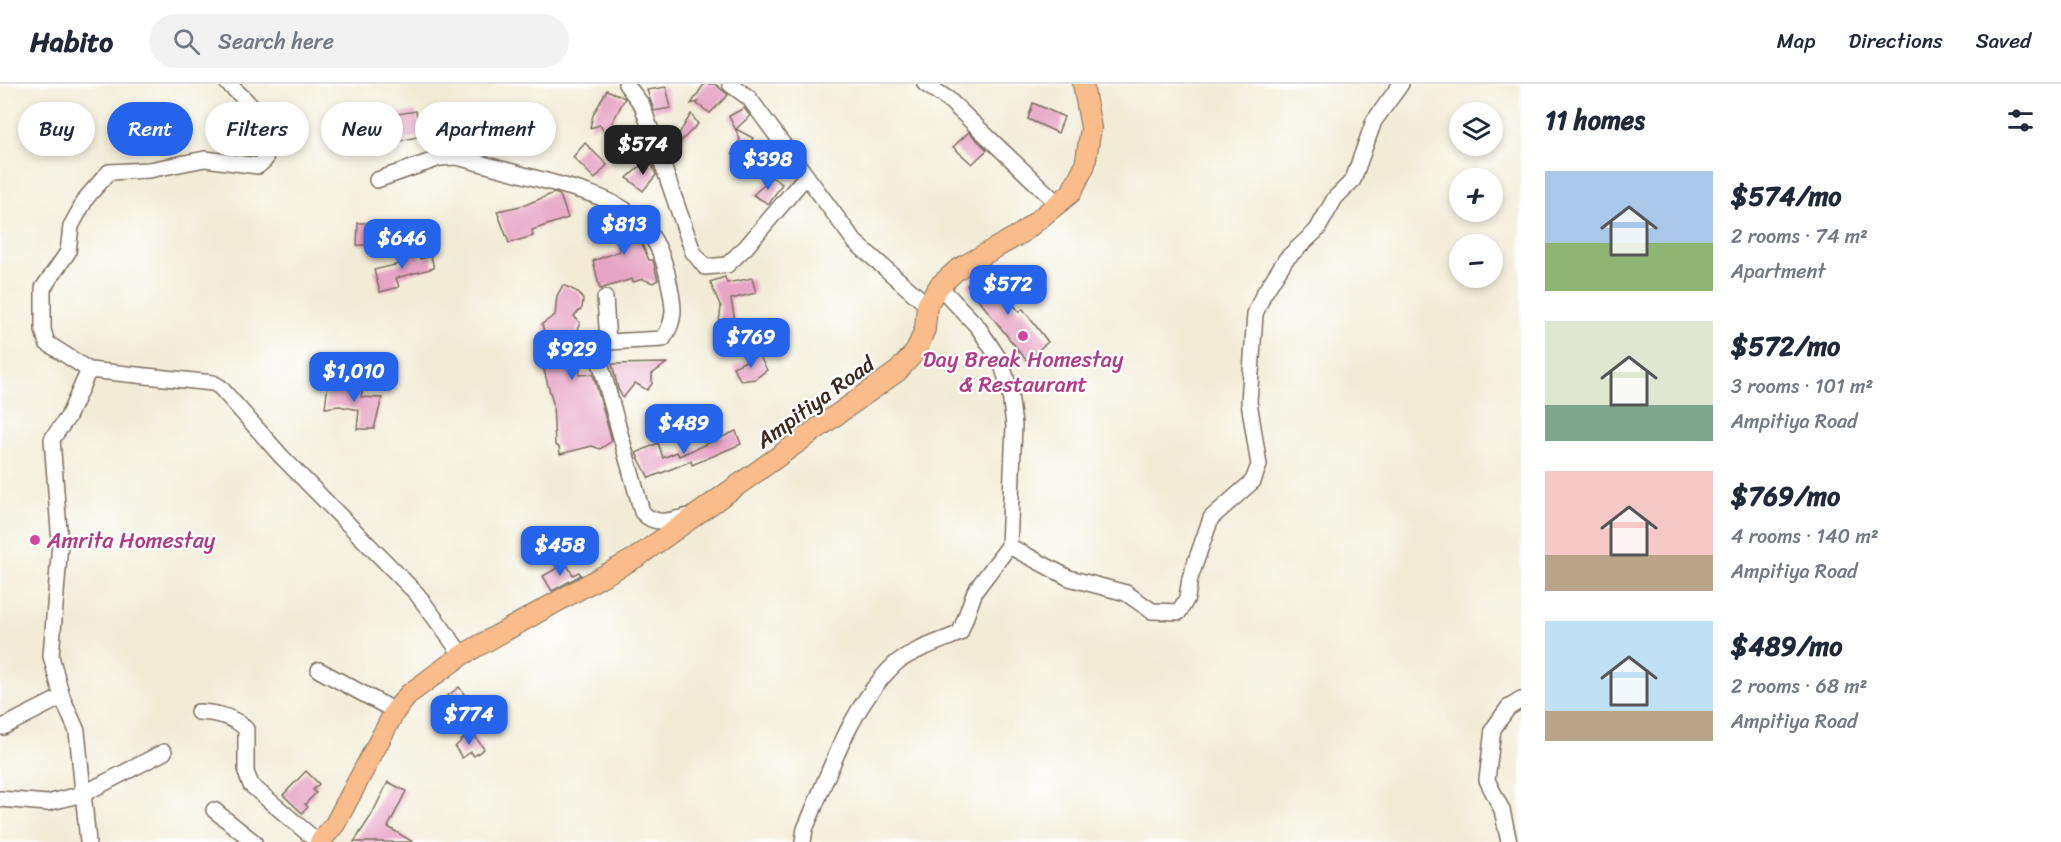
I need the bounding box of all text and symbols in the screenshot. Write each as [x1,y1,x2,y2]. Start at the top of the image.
search box [149,14,569,68]
text: Habito [30,17,113,66]
text: Search here [218,22,334,61]
text: Map [1777,22,1815,60]
text: Directions [1848,22,1943,60]
text: Saved [1976,22,2031,60]
icon: search [170,25,203,58]
text: 11 homes [1545,97,1645,143]
chip: Buy [18,102,95,156]
chip: Rent [107,102,193,156]
chip: Filters [205,102,309,156]
chip: New [321,102,403,156]
chip: Apartment [415,102,556,156]
map controls [1449,102,1503,288]
button: layers [1449,102,1503,156]
icon: filters [2004,104,2037,137]
pin: $574 [607,125,679,176]
text: $574 [618,127,668,162]
pin: $398 [732,140,804,191]
text: $398 [744,142,792,177]
button: + [1449,168,1503,222]
text: $574/mo [1731,173,1842,219]
icon: home [1593,195,1665,267]
pin: $813 [588,205,660,256]
text: $813 [601,207,647,242]
pin: $646 [366,219,438,270]
text: 2 rooms · 74 m² [1731,219,1868,254]
text: $646 [378,221,426,256]
button: − [1449,234,1503,288]
text: Apartment [1731,254,1825,289]
pin: $572 [972,265,1044,316]
text: $572 [984,267,1032,302]
pin: $769 [715,318,787,369]
text: $769 [727,320,775,355]
text: $572/mo [1731,323,1840,369]
marker: Day Break Homestay & Restaurant [1016,329,1030,343]
pin: $929 [536,330,608,381]
text: $929 [547,332,597,367]
place label: Day Break Homestay & Restaurant [923,340,1124,404]
street label: Ampitiya Road [746,344,884,459]
icon: home [1593,345,1665,417]
pin: $1,010 [305,352,403,403]
text: $1,010 [323,354,385,389]
text: 3 rooms · 101 m² [1731,369,1873,404]
pin: $489 [648,404,720,455]
text: Ampitiya Road [1731,404,1858,439]
text: $489 [659,406,709,441]
text: $769/mo [1731,473,1840,519]
icon: home [1593,495,1665,567]
text: 4 rooms · 140 m² [1731,519,1879,554]
place label: Amrita Homestay [46,521,216,560]
pin: $458 [524,526,596,577]
text: $458 [535,528,585,563]
marker: Amrita Homestay [28,533,42,547]
text: Ampitiya Road [1731,554,1858,589]
text: $489/mo [1731,623,1842,669]
icon: home [1593,645,1665,717]
text: 2 rooms · 68 m² [1731,669,1867,704]
pin: $774 [433,695,505,746]
text: $774 [445,697,493,732]
text: Ampitiya Road [1731,704,1858,739]

